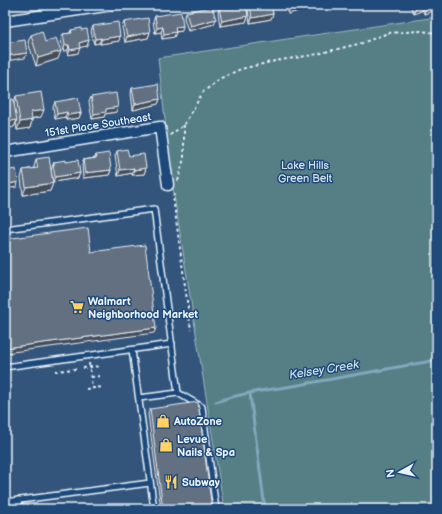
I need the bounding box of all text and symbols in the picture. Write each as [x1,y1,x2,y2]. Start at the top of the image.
street label: 151st Place Southeast [44,110,153,140]
park label: Lake Hills Green Belt [278,159,333,185]
place label: Walmart Neighborhood Market [88,295,198,321]
supermarket icon: Walmart Neighborhood Market [69,299,85,315]
water label: Kelsey Creek [288,357,361,383]
shop icon: AutoZone [155,413,171,429]
place label: AutoZone [173,415,222,428]
place label: Levue Nails & Spa [177,433,235,459]
shop icon: Levue Nails & Spa [158,437,174,453]
north arrow [380,452,420,492]
text: N [384,468,398,478]
restaurant icon: Subway [163,474,179,490]
place label: Subway [182,476,220,489]

